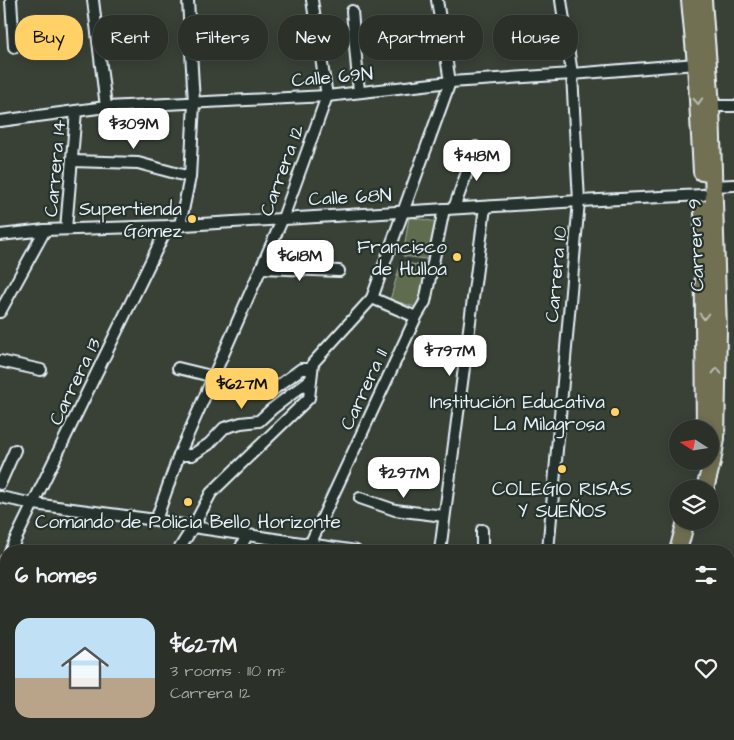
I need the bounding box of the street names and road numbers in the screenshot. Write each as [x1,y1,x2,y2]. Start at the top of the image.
street label: Calle 69N [290,60,374,94]
street label: Carrera 14 [38,118,73,218]
street label: Carrera 12 [253,121,311,220]
street label: Calle 68N [308,182,392,213]
street label: Carrera 9 [681,198,712,292]
street label: Carrera 10 [539,225,574,323]
street label: Carrera 13 [43,333,108,430]
street label: Carrera 11 [334,344,395,435]

